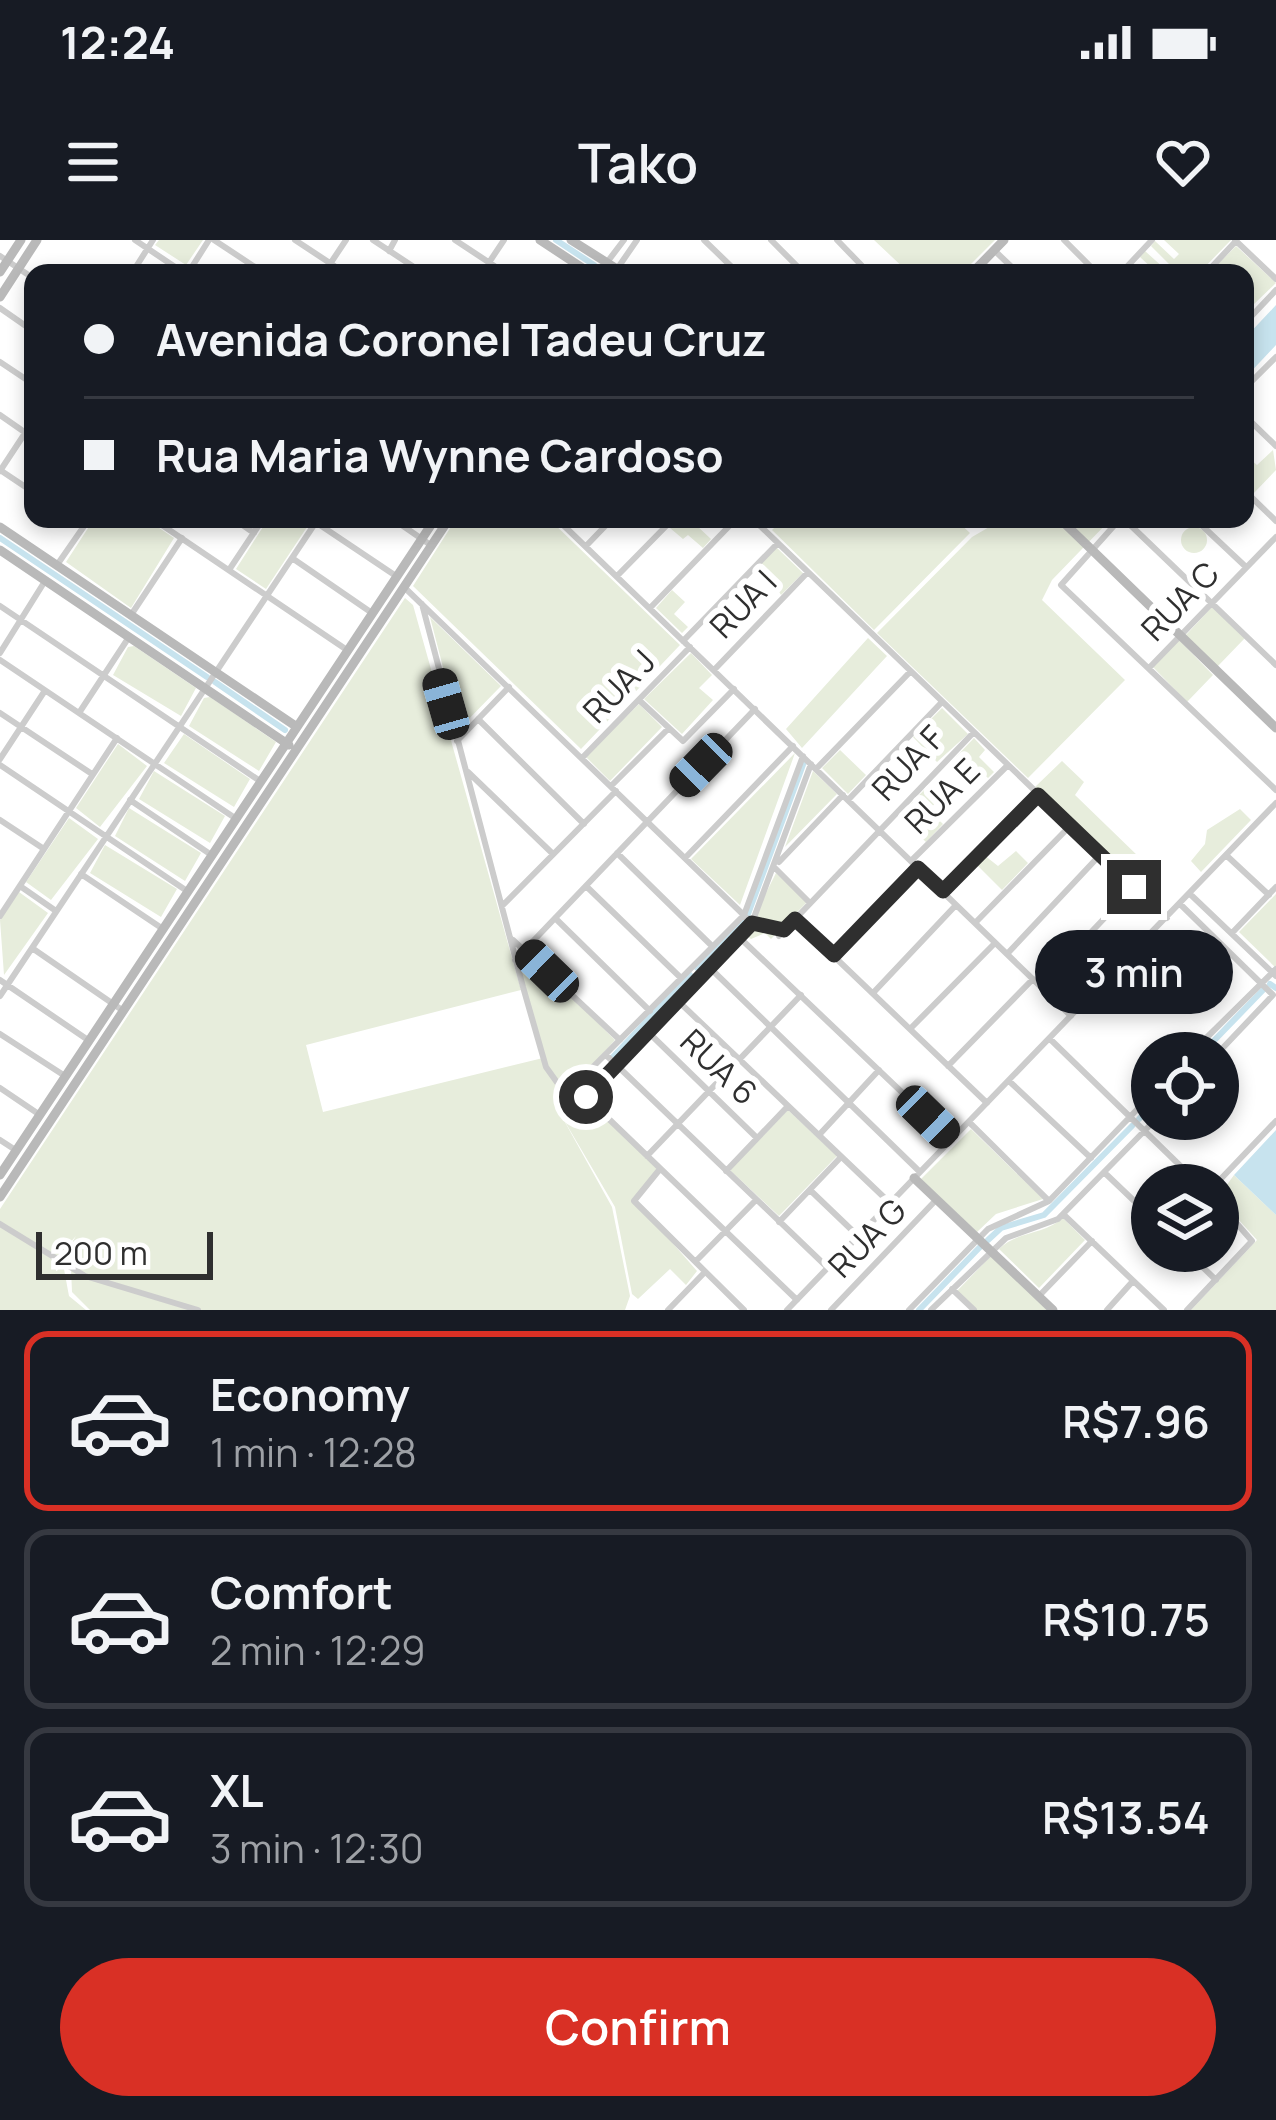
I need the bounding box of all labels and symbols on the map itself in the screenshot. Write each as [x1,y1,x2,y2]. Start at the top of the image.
street label: RUA C [1131,551,1229,650]
street label: RUA I [699,560,786,647]
street label: RUA J [573,639,665,732]
car [419,664,473,744]
street label: RUA F [861,715,954,810]
car [663,727,739,803]
street label: RUA E [894,748,989,843]
route end [1107,860,1161,914]
callout: 3 min [1035,929,1233,1013]
car [509,933,585,1009]
street label: RUA 6 [671,1019,768,1114]
route start [559,1070,613,1124]
car [890,1079,966,1155]
street label: RUA G [818,1188,915,1287]
scale bar [36,1226,213,1279]

